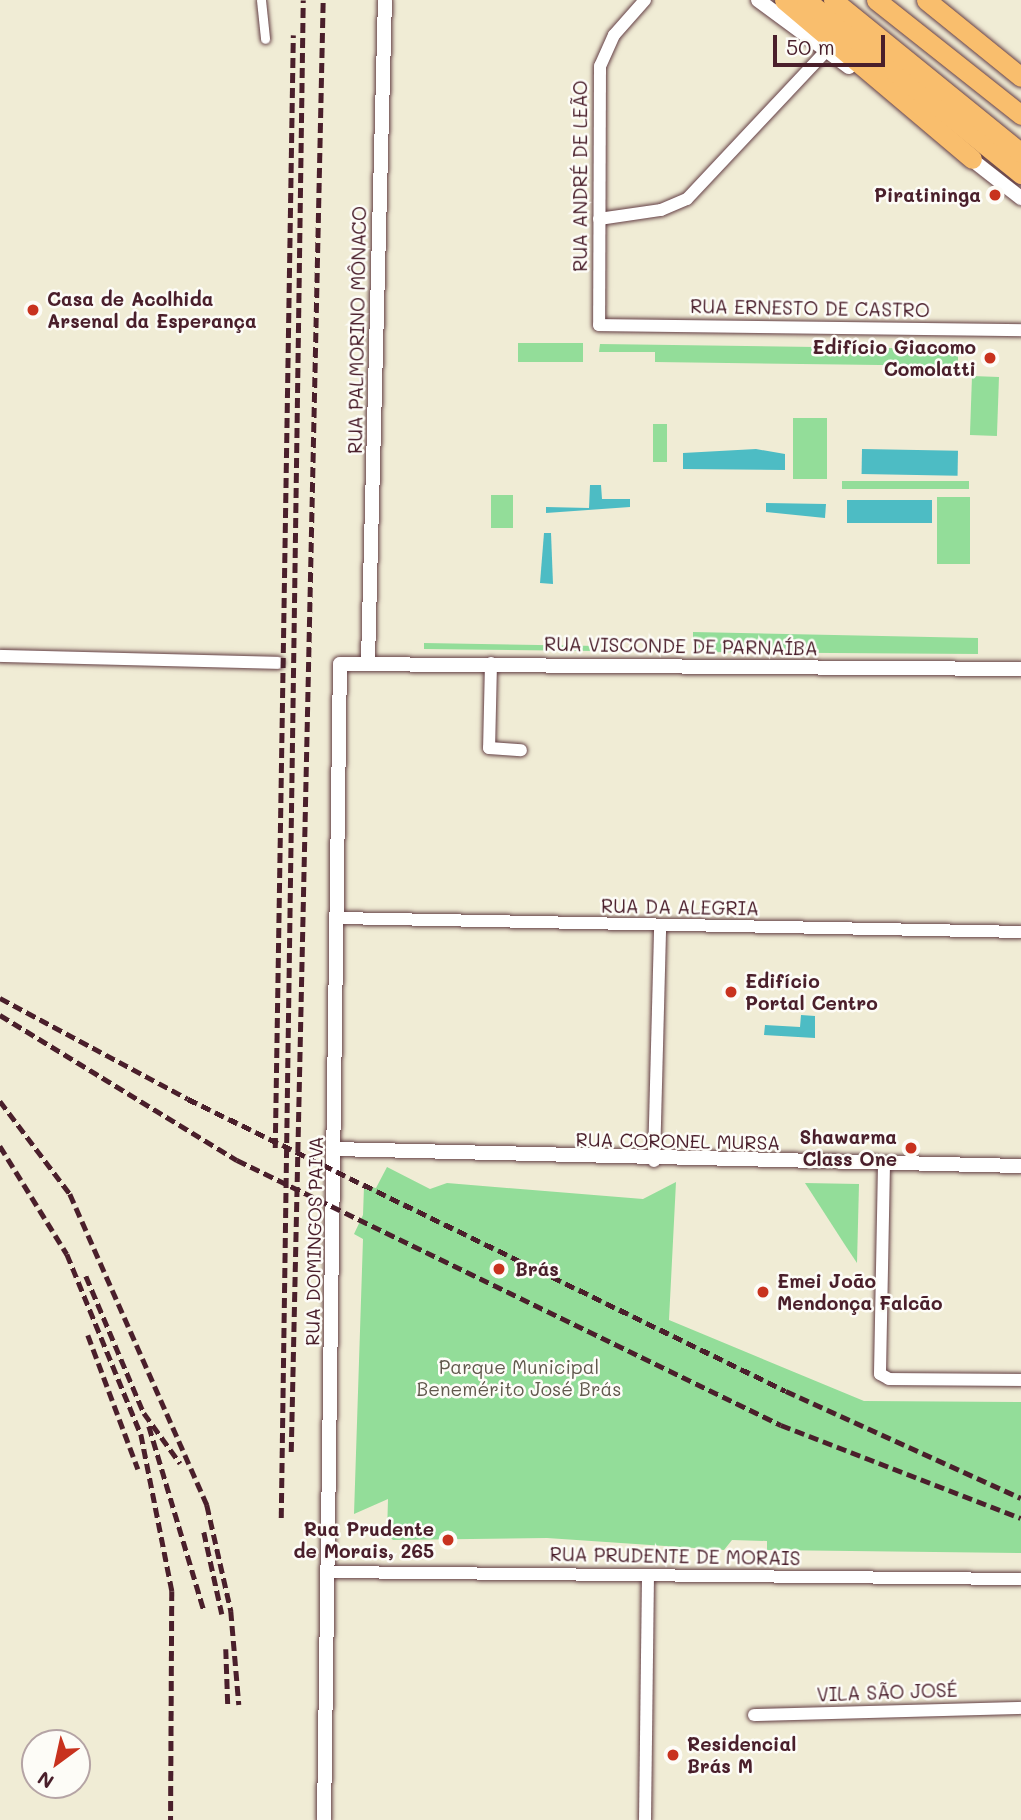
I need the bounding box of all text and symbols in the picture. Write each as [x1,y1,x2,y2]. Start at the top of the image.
scale bar [776,21,888,65]
text: 50 m [786,33,835,60]
street label: RUA ANDRÉ DE LEÃO [569,80,591,272]
place label: Piratininga [874,184,981,206]
marker: Piratininga [987,187,1003,203]
street label: RUA PALMORINO MÔNACO [343,206,371,454]
place label: Casa de Acolhida Arsenal da Esperança [47,288,257,332]
street label: RUA ERNESTO DE CASTRO [690,295,930,321]
marker: Casa de Acolhida Arsenal da Esperança [25,302,41,318]
place label: Edifício Giacomo Comolatti [812,336,976,380]
marker: Edifício Giacomo Comolatti [982,350,998,366]
street label: RUA VISCONDE DE PARNAÍBA [544,632,818,660]
street label: RUA DA ALEGRIA [601,894,759,920]
place label: Edifício Portal Centro [745,970,878,1014]
marker: Edifício Portal Centro [723,984,739,1000]
place label: Shawarma Class One [799,1126,897,1170]
street label: RUA CORONEL MURSA [575,1128,781,1154]
street label: RUA DOMINGOS PAIVA [301,1136,327,1346]
marker: Shawarma Class One [903,1140,919,1156]
place label: Brás [515,1258,559,1280]
marker: Brás [489,1259,509,1279]
place label: Emei João Mendonça Falcão [777,1270,942,1314]
marker: Emei João Mendonça Falcão [755,1284,771,1300]
park label: Parque Municipal Benemérito José Brás [417,1356,621,1400]
place label: Rua Prudente de Morais, 265 [293,1518,434,1562]
marker: Rua Prudente de Morais, 265 [440,1532,456,1548]
street label: RUA PRUDENTE DE MORAIS [550,1542,800,1570]
street label: VILA SÃO JOSÉ [816,1678,958,1706]
north arrow [21,1729,91,1799]
place label: Residencial Brás M [687,1733,796,1777]
marker: Residencial Brás M [665,1747,681,1763]
text: N [33,1766,58,1795]

